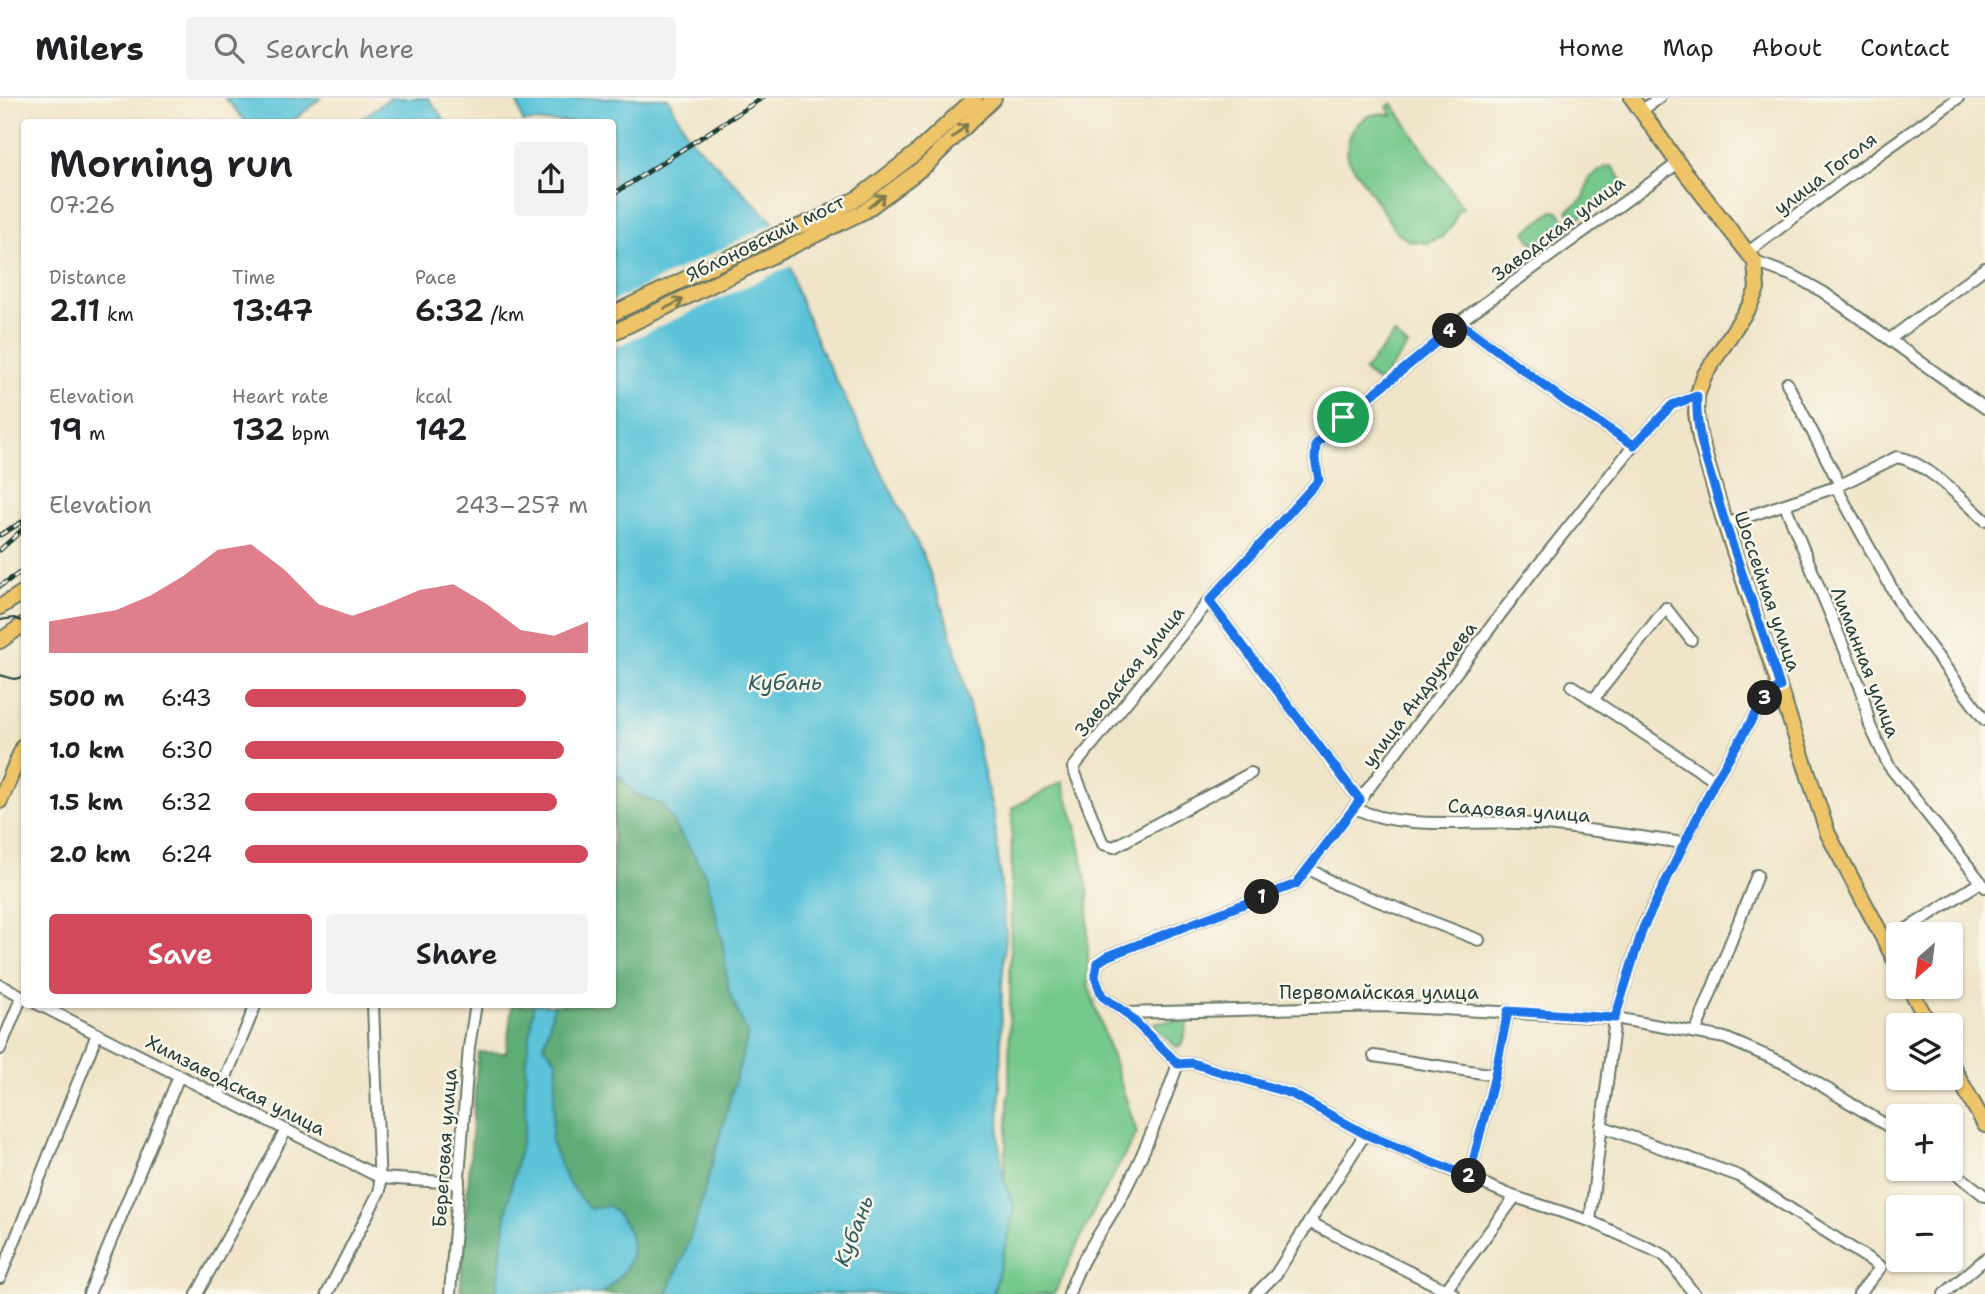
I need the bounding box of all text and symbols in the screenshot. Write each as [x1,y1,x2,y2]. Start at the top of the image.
search box [186,17,676,80]
text: Milers [35,26,144,71]
icon: search [210,29,248,67]
text: Search here [266,31,414,66]
text: Home [1558,32,1624,64]
text: Map [1662,32,1714,64]
text: About [1752,32,1822,64]
text: Contact [1860,32,1950,64]
one-way arrow [951,123,968,140]
street label: улица Гоголя [1769,126,1882,220]
text: Morning run [49,138,293,189]
button: share [514,142,588,216]
street label: Заводская улица [1487,170,1630,287]
street label: Яблоновский мост [682,189,849,288]
text: 07:26 [49,190,115,220]
one-way arrow [867,194,886,209]
text: Distance [49,265,127,290]
text: Time [232,265,276,290]
text: Pace [415,265,457,290]
text: 2.11 [49,290,101,331]
text: 13:47 [232,290,313,331]
text: 6:32 [415,290,484,331]
one-way arrow [663,296,684,310]
text: km [101,302,134,327]
text: /km [484,302,524,327]
pin: 4 [1432,314,1468,348]
text: 4 [1443,318,1456,343]
text: Elevation [49,384,134,409]
text: Heart rate [232,384,329,409]
text: kcal [415,384,452,409]
pin [1313,387,1373,447]
icon: arrive [1324,398,1362,436]
text: 19 [49,409,83,450]
text: 132 [232,409,285,450]
text: 142 [415,409,468,450]
text: m [83,421,105,446]
text: bpm [285,421,330,446]
text: Elevation [49,490,152,520]
text: 243–257 m [454,490,588,520]
street label: Шоссейная улица [1728,508,1807,675]
street label: Лиманная улица [1825,583,1906,741]
street label: Заводская улица [1069,601,1190,742]
street label: улица Андрухаева [1356,616,1483,772]
water label: Кубань [748,669,822,697]
pin: 3 [1748,680,1782,716]
text: 500 m [49,683,124,713]
text: 6:43 [161,683,212,713]
text: 3 [1758,685,1771,710]
text: 1.0 km [49,735,124,765]
text: 6:30 [161,735,213,765]
text: 1.5 km [49,787,123,817]
text: 6:32 [161,787,212,817]
street label: Садовая улица [1447,793,1591,828]
text: 2.0 km [49,839,131,869]
text: 6:24 [161,839,212,869]
pin: 1 [1244,880,1280,914]
text: 1 [1257,884,1266,909]
button: Save [49,914,312,994]
button: Share [326,914,588,994]
north arrow [1886,922,1964,999]
map controls [1886,922,1963,1272]
street label: Первомайская улица [1279,980,1479,1005]
button: layers [1886,1013,1963,1090]
street label: Химзаводская улица [142,1029,330,1142]
street label: Береговая улица [426,1067,463,1228]
button: + [1886,1104,1963,1181]
pin: 2 [1452,1158,1486,1194]
text: 2 [1462,1163,1475,1188]
water label: Кубань [828,1191,880,1271]
button: − [1886,1195,1963,1272]

